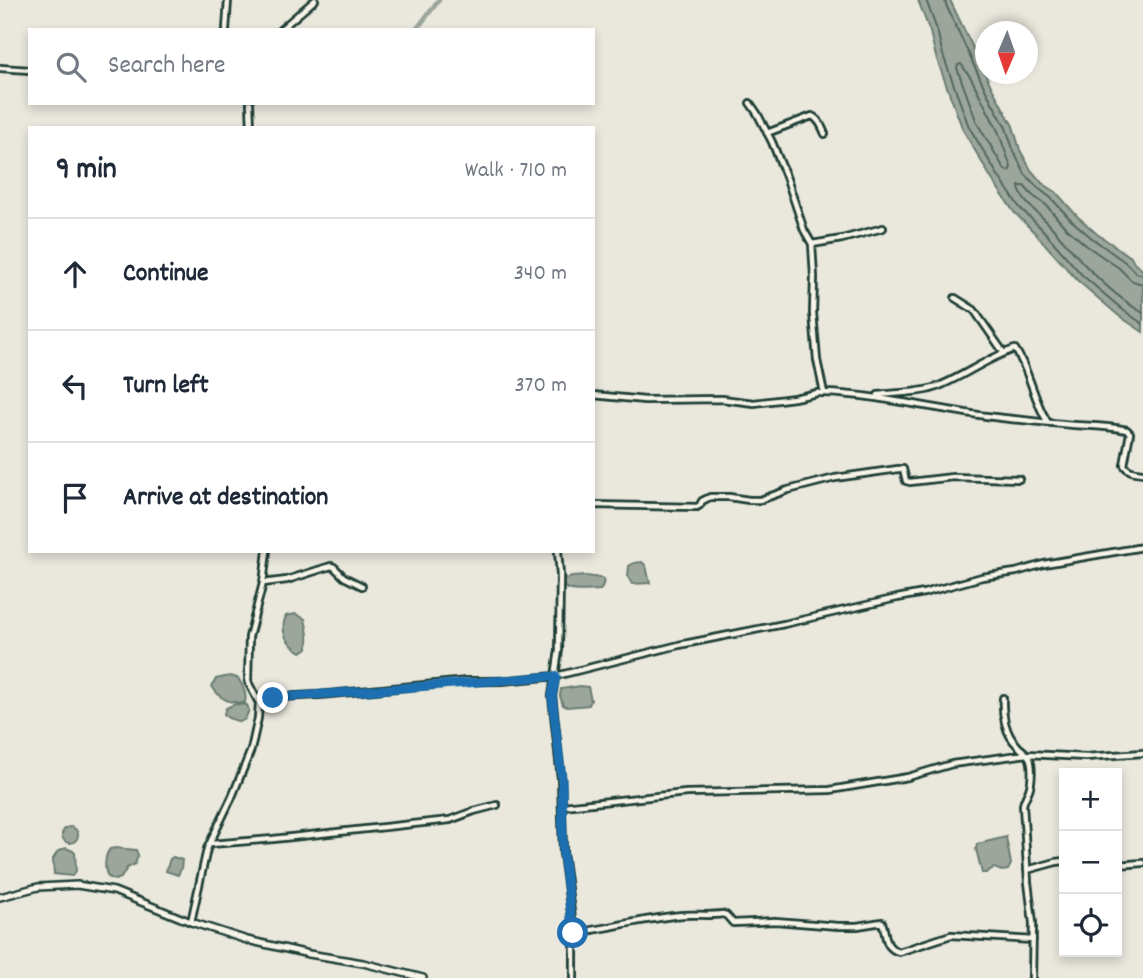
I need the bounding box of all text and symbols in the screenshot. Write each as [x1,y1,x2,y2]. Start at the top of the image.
north arrow [975,21,1038,84]
search box [28,28,595,105]
icon: search [52,48,90,86]
text: Search here [108,48,226,85]
text: 9 min [56,150,117,193]
text: Walk · 710 m [465,155,567,188]
icon: ahead [56,255,94,293]
text: Continue [123,256,208,293]
text: 340 m [514,258,567,291]
icon: left [56,367,94,405]
text: Turn left [123,368,209,405]
text: 370 m [514,370,567,403]
icon: arrive [56,479,94,517]
text: Arrive at destination [123,480,328,517]
route end [257,682,288,713]
map controls [1059,768,1122,957]
button: + [1059,768,1122,831]
button: − [1059,831,1122,894]
button: locate [1059,894,1122,957]
route start [557,917,588,948]

